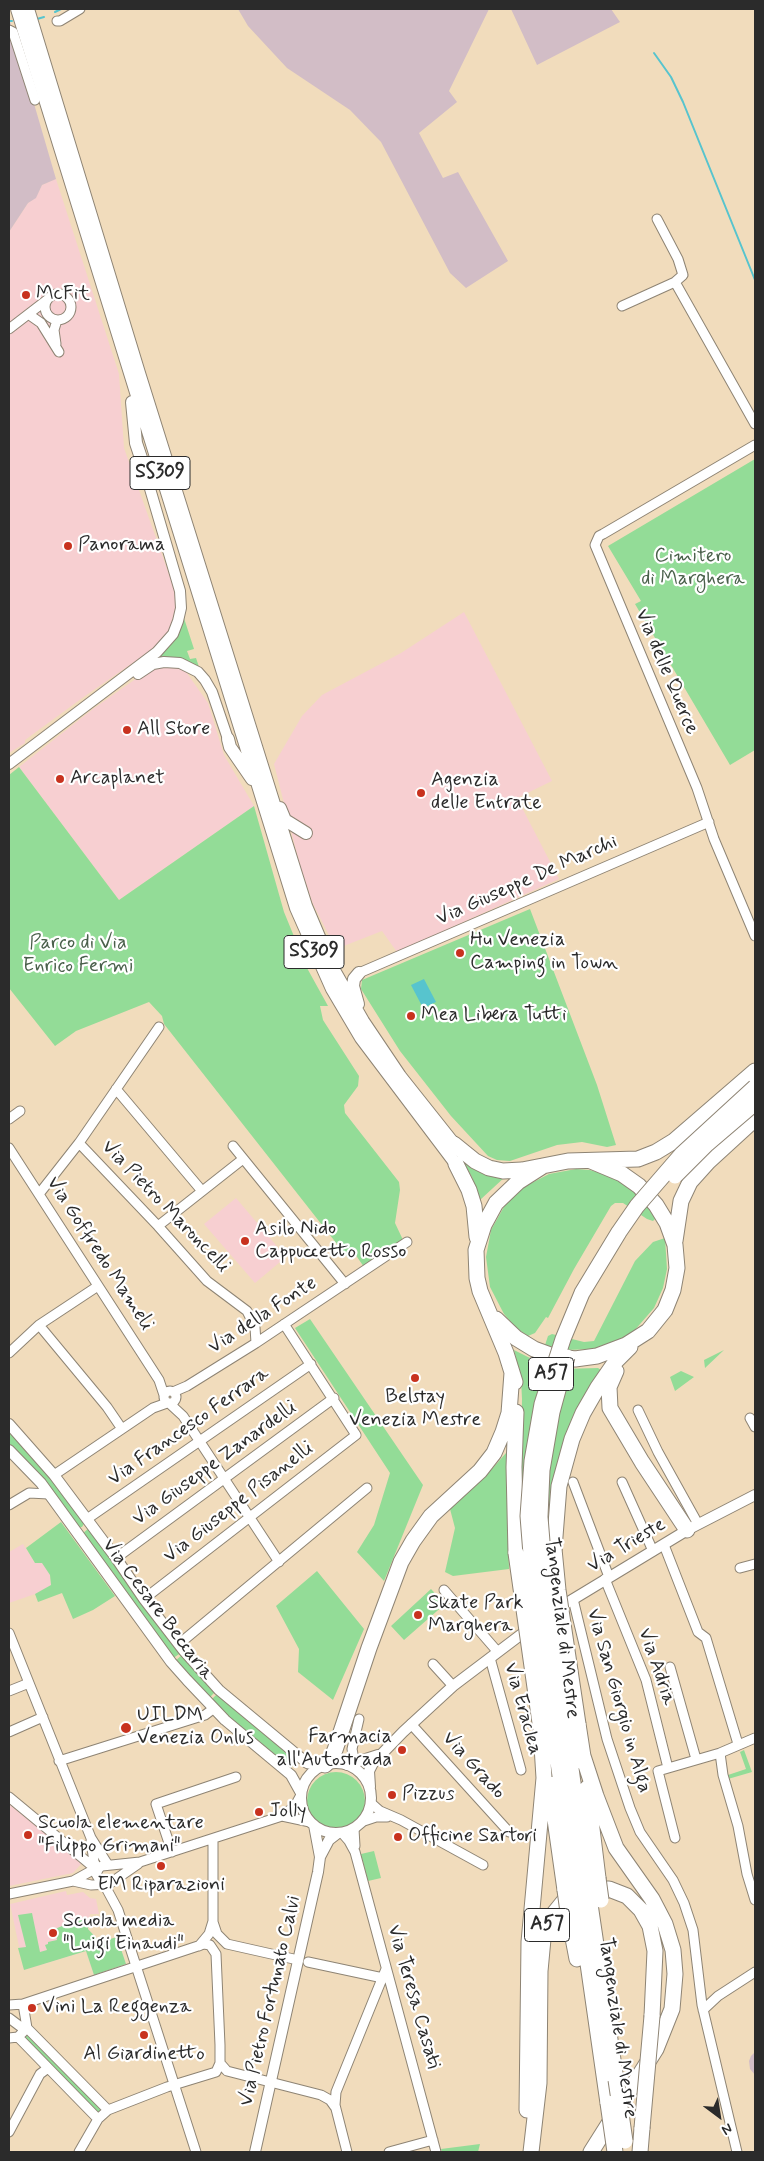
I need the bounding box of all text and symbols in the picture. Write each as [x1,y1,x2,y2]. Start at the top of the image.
place label: McFit [36,283,90,307]
marker: McFit [20,289,32,301]
road number: SS309 [130,456,190,489]
place label: Panorama [78,534,165,558]
marker: Panorama [62,540,74,552]
park label: Cimitero di Marghera [641,545,745,592]
street label: Via delle Querce [629,606,703,738]
place label: All Store [137,718,210,742]
marker: All Store [121,724,133,736]
place label: Arcaplanet [70,767,165,791]
place label: Agenzia delle Entrate [431,769,542,816]
marker: Arcaplanet [54,773,66,785]
marker: Agenzia delle Entrate [415,787,427,799]
street label: Via Giuseppe De Marchi [433,830,621,932]
place label: Hu Venezia Camping in Town [470,929,618,976]
park label: Parco di Via Enrico Fermi [23,932,133,979]
road number: SS309 [284,936,344,969]
marker: Hu Venezia Camping in Town [454,947,466,959]
place label: Mea Libera Tutti [421,1004,566,1028]
marker: Mea Libera Tutti [405,1010,417,1022]
street label: Via Pietro Maroncelli [96,1136,234,1278]
street label: Via Goffredo Mameli [40,1172,158,1336]
place label: Asilo Nido Cappuccetto Rosso [255,1218,406,1265]
marker: Asilo Nido Cappuccetto Rosso [239,1235,251,1247]
street label: Via della Fonte [204,1272,322,1360]
road number: A57 [528,1358,574,1390]
street label: Via Francesco Ferrara [104,1362,274,1492]
marker: Belstay Venezia Mestre [409,1372,421,1384]
place label: Belstay Venezia Mestre [349,1386,481,1433]
street label: Via Giuseppe Zanardelli [128,1396,302,1532]
street label: Via Giuseppe Pisanelli [159,1437,319,1569]
street label: Via Trieste [583,1513,671,1579]
street label: Via Cesare Beccaria [96,1534,218,1686]
street label: Tangenziale di Mestre [538,1536,584,1720]
place label: Skate Park Marghera [428,1592,523,1639]
street label: Via San Giorgio in Alga [580,1606,656,1796]
marker: Skate Park Marghera [412,1609,424,1621]
street label: Via Adria [632,1625,680,1709]
street label: Via Eraclea [497,1660,547,1758]
place label: UILDM Venezia Onlus [137,1704,254,1751]
marker: UILDM Venezia Onlus [119,1721,133,1735]
place label: Farmacia all'Autostrada [277,1726,392,1773]
street label: Via Grado [436,1727,510,1805]
marker: Farmacia all'Autostrada [396,1744,408,1756]
place label: Pizzus [402,1783,455,1807]
marker: Pizzus [386,1789,398,1801]
place label: Jolly [269,1800,306,1824]
marker: Jolly [253,1806,265,1818]
place label: Scuola elementare "Filippo Grimani" [38,1812,204,1859]
place label: Officine Sartori [408,1825,537,1849]
marker: Scuola elementare "Filippo Grimani" [22,1829,34,1841]
marker: Officine Sartori [392,1831,404,1843]
marker: EM Riparazioni [155,1860,167,1872]
place label: EM Riparazioni [97,1874,225,1898]
street label: Via Pietro Fortunato Calvi [235,1893,307,2109]
road number: A57 [524,1908,570,1942]
place label: Scuola media "Luigi Einaudi" [63,1910,184,1957]
street label: Via Teresa Casati [381,1922,445,2072]
marker: Scuola media "Luigi Einaudi" [47,1927,59,1939]
street label: Tangenziale di Mestre [592,1936,642,2120]
place label: Vini La Reggenza [42,1996,192,2020]
marker: Vini La Reggenza [26,2002,38,2014]
marker: Al Giardinetto [138,2029,150,2041]
place label: Al Giardinetto [83,2043,205,2067]
north arrow [694,2091,744,2141]
text: N [718,2119,735,2139]

